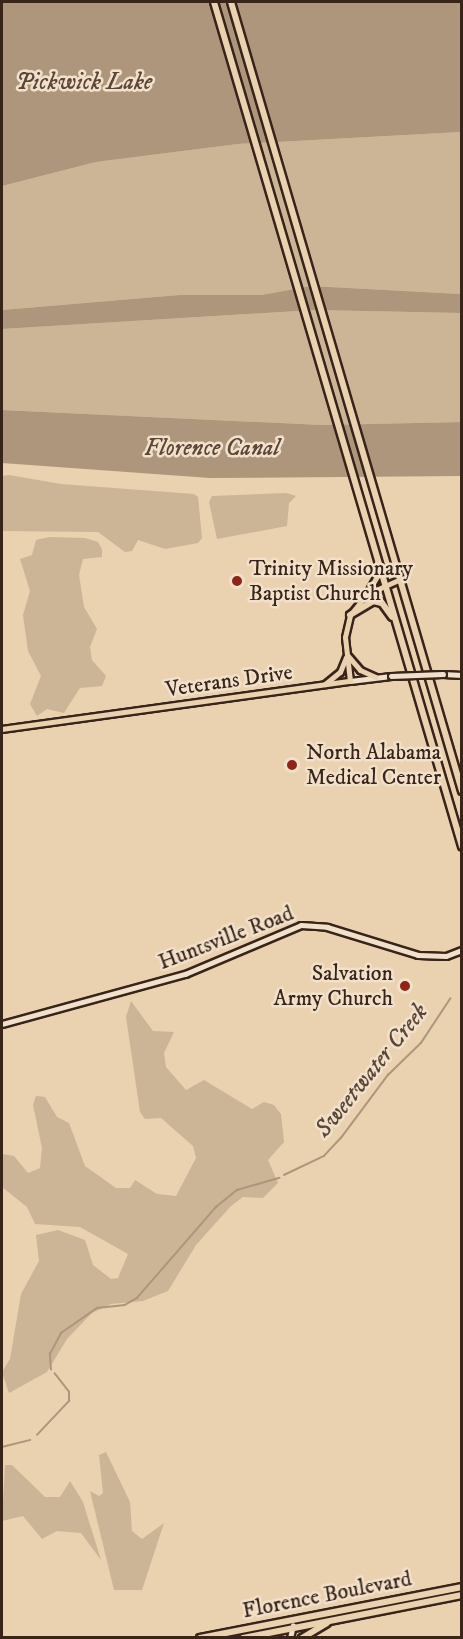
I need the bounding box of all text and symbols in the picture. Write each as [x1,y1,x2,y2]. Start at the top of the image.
water label: Pickwick Lake [16,69,152,97]
water label: Florence Canal [144,435,280,463]
place label: Trinity Missionary Baptist Church [249,555,413,606]
marker: Trinity Missionary Baptist Church [230,574,244,588]
street label: Veterans Drive [164,659,294,703]
place label: North Alabama Medical Center [306,739,441,790]
marker: North Alabama Medical Center [283,756,301,774]
street label: Huntsville Road [155,900,297,976]
place label: Salvation Army Church [273,960,393,1011]
marker: Salvation Army Church [398,979,412,993]
water label: Sweetwater Creek [309,998,435,1144]
street label: Florence Boulevard [240,1566,414,1624]

